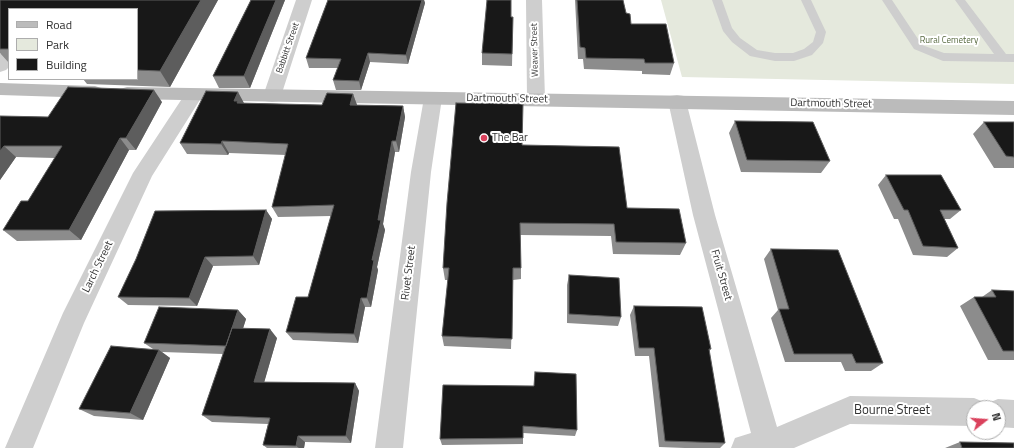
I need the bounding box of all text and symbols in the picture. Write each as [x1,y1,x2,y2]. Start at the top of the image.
legend [8,8,138,80]
text: Road [46,15,72,34]
street label: Babbitt Street [274,21,302,75]
street label: Weaver Street [529,23,541,77]
text: Park [46,35,69,54]
park label: Rural Cemetery [920,36,978,46]
text: Building [46,55,87,74]
street label: Dartmouth Street [466,92,548,106]
street label: Dartmouth Street [790,97,872,111]
place label: The Bar [492,131,528,145]
marker: The Bar [479,133,489,143]
street label: Larch Street [80,239,116,295]
street label: Rivet Street [399,245,419,301]
street label: Fruit Street [707,248,735,302]
north arrow [966,400,1006,440]
street label: Bourne Street [854,403,930,419]
text: N [988,411,1005,423]

